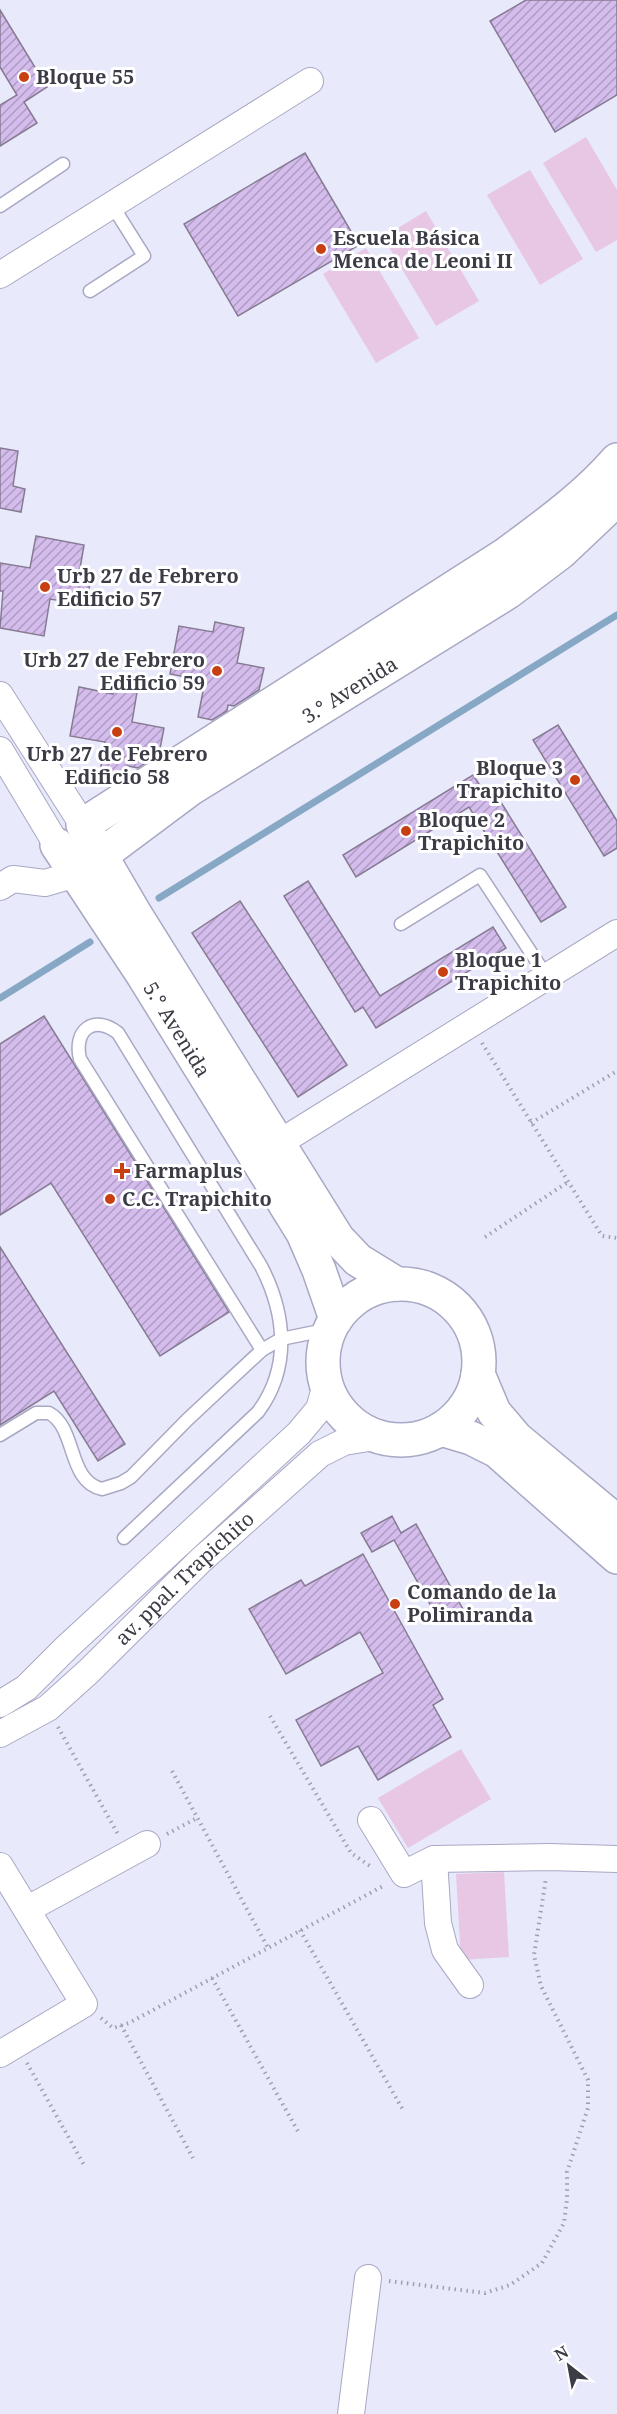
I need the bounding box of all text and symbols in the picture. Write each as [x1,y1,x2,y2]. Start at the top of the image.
place label: Bloque 55 [36,63,134,90]
marker: Bloque 55 [17,70,31,84]
place label: Escuela Básica Menca de Leoni II [333,224,513,274]
marker: Escuela Básica Menca de Leoni II [314,242,328,256]
place label: Urb 27 de Febrero Edificio 57 [57,562,239,612]
marker: Urb 27 de Febrero Edificio 57 [38,580,52,594]
place label: Urb 27 de Febrero Edificio 59 [23,646,205,696]
street label: 3.° Avenida [297,650,402,729]
marker: Urb 27 de Febrero Edificio 59 [210,664,224,678]
marker: Urb 27 de Febrero Edificio 58 [110,725,124,739]
place label: Urb 27 de Febrero Edificio 58 [26,740,208,790]
place label: Bloque 3 Trapichito [457,754,563,804]
marker: Bloque 3 Trapichito [568,773,582,787]
place label: Bloque 2 Trapichito [418,806,524,856]
marker: Bloque 2 Trapichito [399,824,413,838]
place label: Bloque 1 Trapichito [455,946,561,996]
marker: Bloque 1 Trapichito [436,965,450,979]
street label: 5.° Avenida [137,976,217,1082]
place label: Farmaplus [134,1157,243,1184]
marker: Farmaplus [115,1164,129,1178]
place label: C.C. Trapichito [122,1185,272,1212]
marker: C.C. Trapichito [103,1192,117,1206]
street label: av. ppal. Trapichito [109,1505,260,1651]
place label: Comando de la Polimiranda [407,1578,557,1628]
marker: Comando de la Polimiranda [388,1597,402,1611]
north arrow [539,2336,599,2396]
text: N [550,2340,573,2366]

